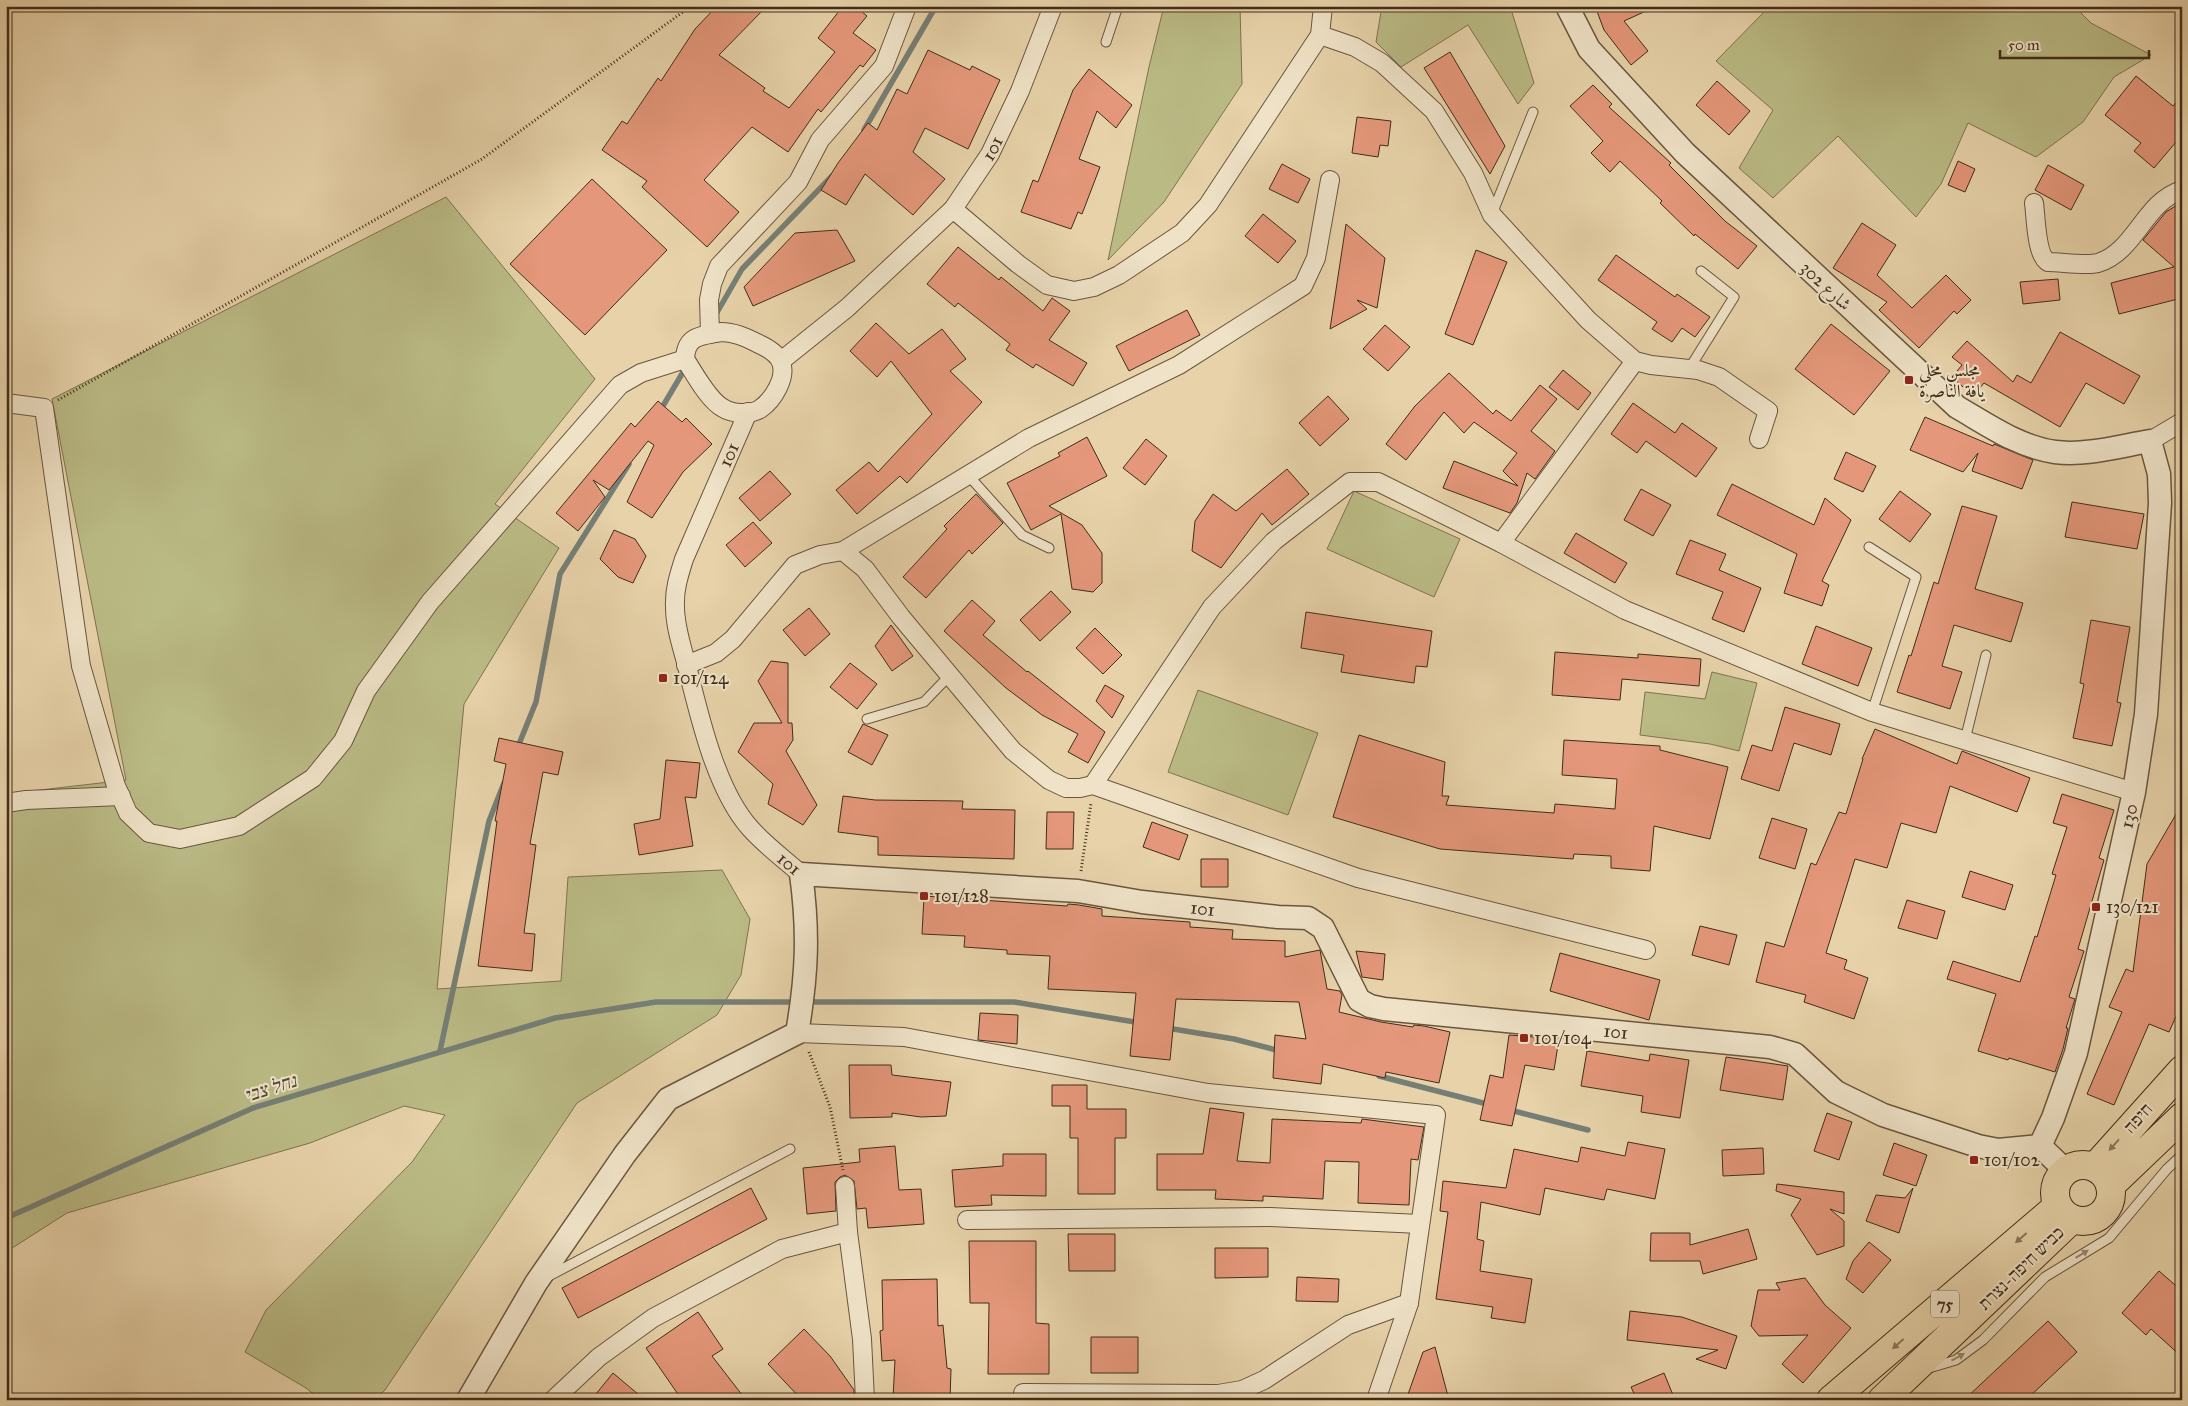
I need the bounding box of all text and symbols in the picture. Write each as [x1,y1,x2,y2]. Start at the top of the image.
scale bar [2000,28,2149,60]
text: 50 m [2008,36,2040,54]
street label: 101 [977,133,1008,165]
street label: شارع 302 [1793,257,1856,318]
place label: مجلس محلي يافة الناصرة [1919,359,1986,403]
marker: مجلس محلي يافة الناصرة [1903,374,1915,386]
street label: 101 [714,439,744,471]
place label: 101/124 [673,667,729,689]
marker: 101/124 [657,672,669,684]
street label: 130 [2115,801,2143,831]
street label: 101 [773,847,805,880]
place label: 101/128 [934,885,989,907]
marker: 101/128 [918,890,930,902]
street label: 101 [1189,896,1216,921]
place label: 130/121 [2106,896,2159,918]
marker: 130/121 [2090,901,2102,913]
street label: 101 [1602,1020,1629,1044]
place label: 101/104 [1534,1027,1592,1049]
marker: 101/104 [1518,1032,1530,1044]
water label: נחל צבי [241,1068,301,1107]
street label: חיפה [2119,1098,2157,1138]
one-way arrow [2108,1139,2120,1151]
place label: 101/102 [1984,1149,2040,1171]
marker: 101/102 [1968,1154,1980,1166]
street label: כביש חיפה-נצרת [1973,1221,2069,1315]
one-way arrow [2015,1232,2027,1244]
one-way arrow [2075,1250,2089,1259]
road number: 75 [1931,1290,1959,1318]
one-way arrow [1891,1339,1904,1350]
one-way arrow [1951,1353,1964,1362]

